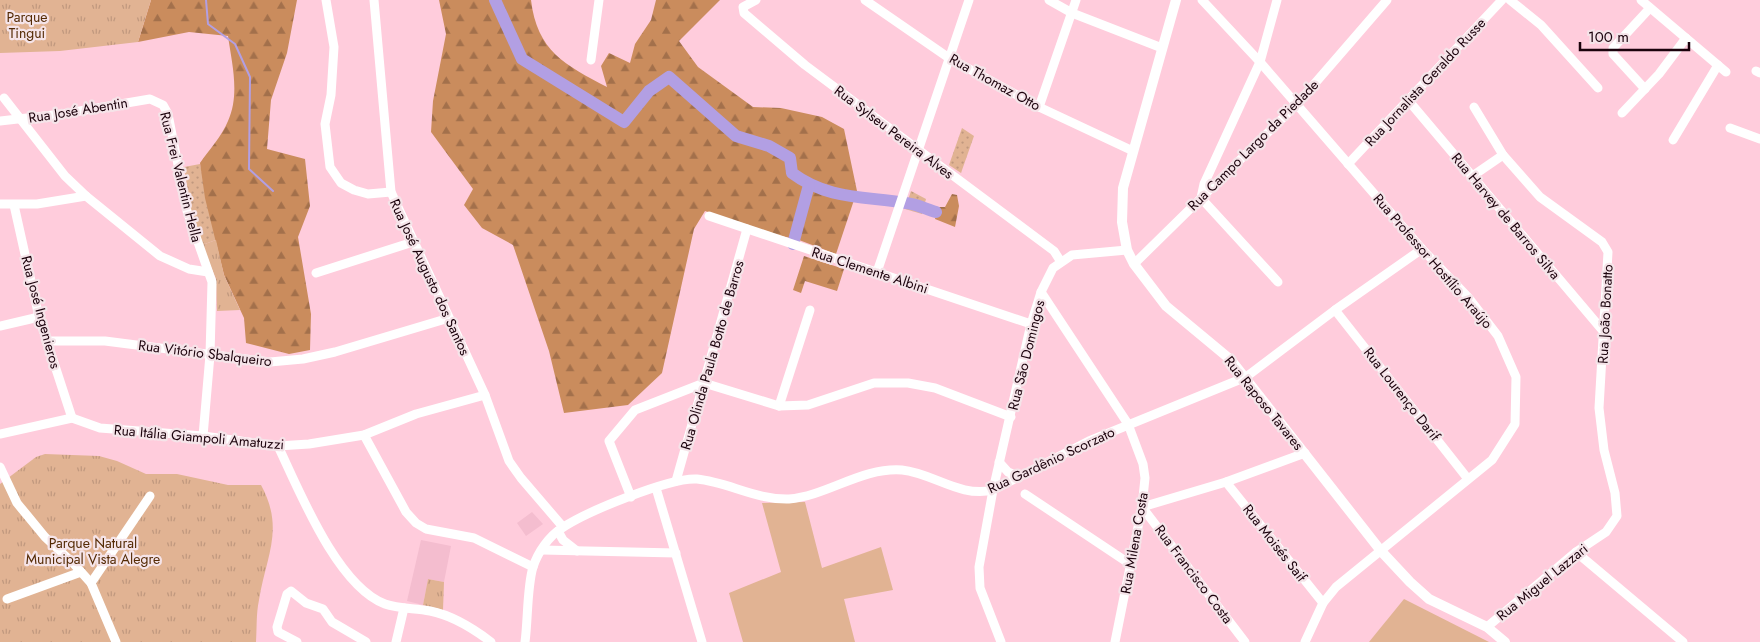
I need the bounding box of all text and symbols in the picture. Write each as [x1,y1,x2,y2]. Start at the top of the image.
park label: Parque Tingui [6,7,48,43]
street label: Rua Jornalista Geraldo Russe [1360,13,1490,151]
scale bar [1580,20,1689,52]
text: 100 m [1588,26,1629,48]
street label: Rua Thomaz Otto [946,49,1044,115]
street label: Rua Campo Largo da Piedade [1183,75,1323,215]
street label: Rua Sylseu Pereira Alves [830,81,958,184]
street label: Rua José Abentin [27,92,129,128]
street label: Rua Frei Valentin Hella [155,110,207,244]
street label: Rua Harvey de Barros Silva [1447,148,1565,284]
street label: Rua Professor Hostílio Araújo [1369,189,1498,333]
street label: Rua José Augusto dos Santos [385,195,475,359]
street label: Rua Clemente Albini [809,242,931,298]
street label: Rua José Ingenieros [16,253,66,371]
street label: Rua Olinda Paula Botto de Barros [675,257,749,452]
street label: Rua João Bonatto [1592,263,1618,364]
street label: Rua São Domingos [1003,298,1049,412]
street label: Rua Vitório Sbalqueiro [137,335,273,371]
street label: Rua Lourenço Darif [1359,343,1446,446]
street label: Rua Raposo Tavares [1220,352,1308,455]
street label: Rua Itália Giampoli Amatuzzi [113,420,285,454]
street label: Rua Gardênio Scorzato [984,422,1118,498]
street label: Rua Milena Costa [1115,491,1153,595]
street label: Rua Moisés Saif [1238,500,1312,587]
street label: Rua Francisco Costa [1150,520,1238,628]
park label: Parque Natural Municipal Vista Alegre [26,533,160,569]
street label: Rua Miguel Lazzari [1492,539,1592,625]

